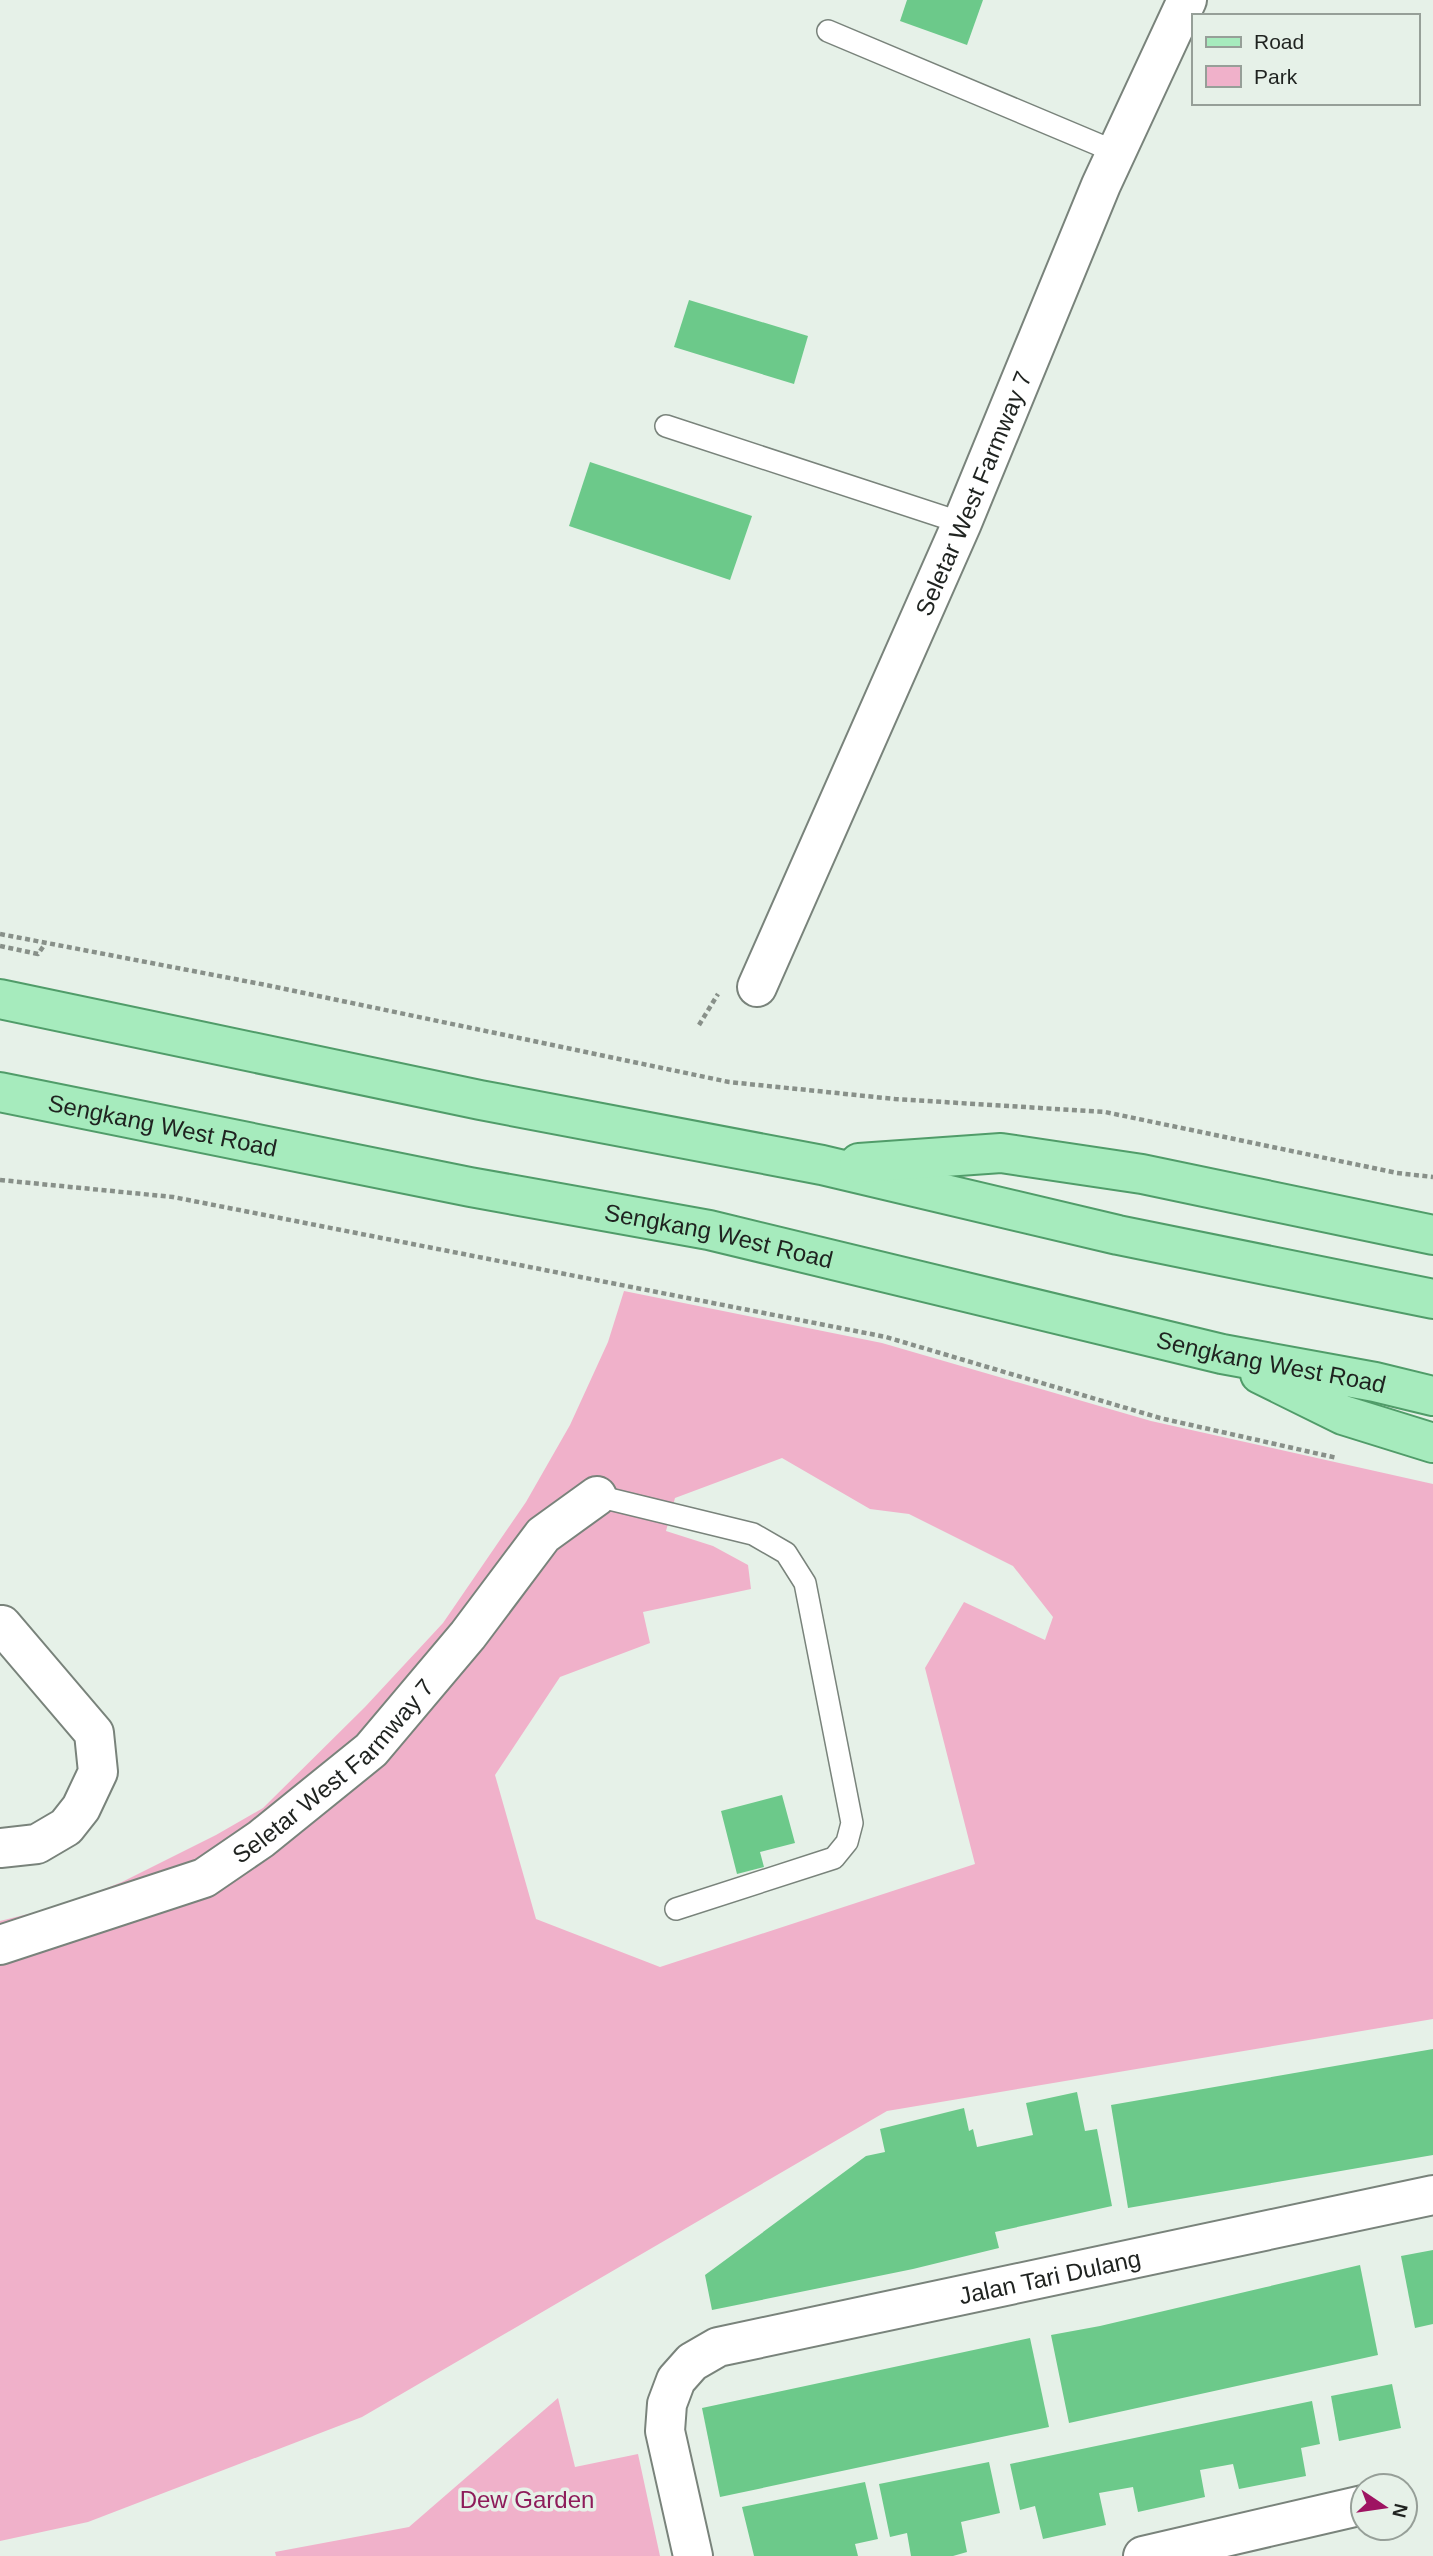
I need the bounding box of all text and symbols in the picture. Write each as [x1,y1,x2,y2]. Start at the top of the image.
legend [1192,14,1419,105]
text: Road [1254,30,1304,53]
text: Park [1254,65,1298,88]
street label: Seletar West Farmway 7 [909,367,1036,619]
street label: Sengkang West Road [46,1089,280,1161]
street label: Sengkang West Road [602,1198,836,1273]
street label: Sengkang West Road [1154,1325,1389,1398]
street label: Seletar West Farmway 7 [227,1673,439,1868]
street label: Jalan Tari Dulang [956,2244,1143,2309]
north arrow [1349,2472,1419,2542]
park label: Dew Garden [460,2486,594,2513]
text: N [1388,2502,1412,2520]

